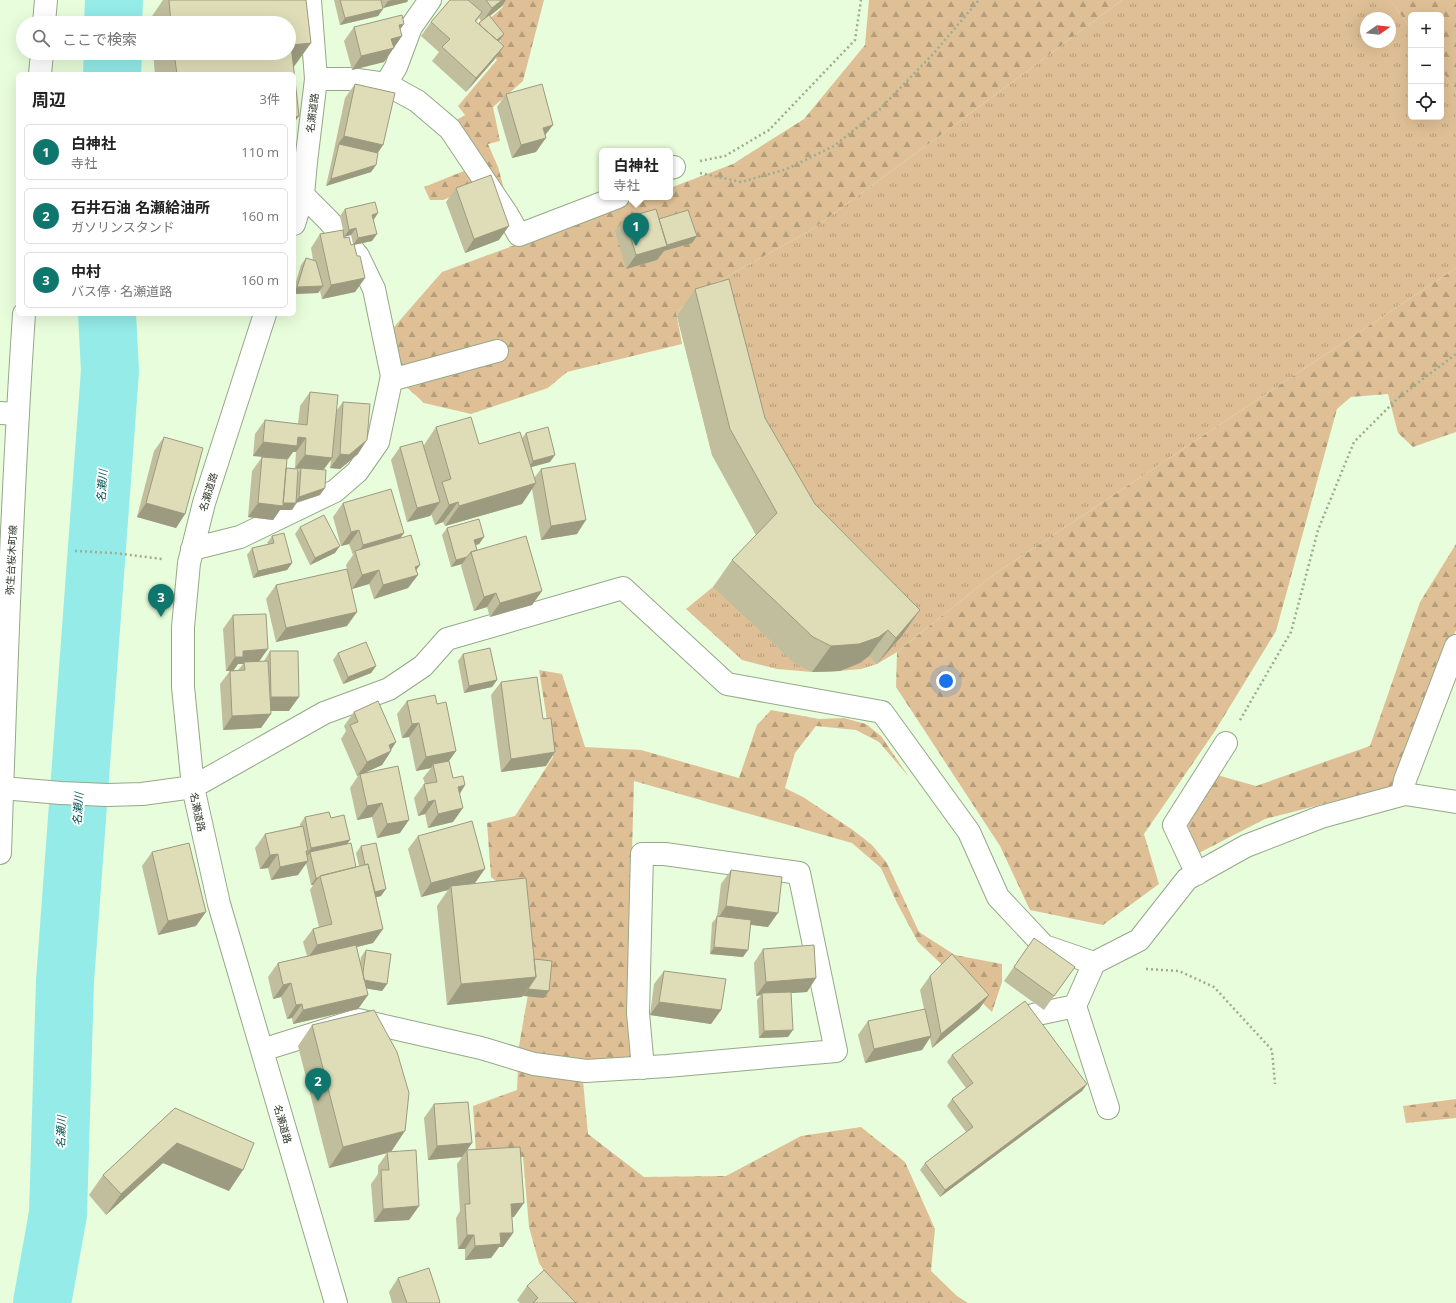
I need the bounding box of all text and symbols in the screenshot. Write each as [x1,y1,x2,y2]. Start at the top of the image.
north arrow [1360,12,1396,48]
map controls [1408,12,1444,120]
button: + [1408,12,1444,48]
search box [16,16,296,60]
icon: search [30,27,52,49]
text: ここで検索 [62,29,137,49]
button: − [1408,48,1444,84]
button: locate [1408,84,1444,120]
text: 周辺 [32,88,66,111]
text: 3件 [260,90,280,108]
street label: 名瀬道路 [303,92,321,134]
text: 白神社 [71,133,116,153]
text: 1 [42,143,50,161]
text: 110 m [241,143,279,161]
popup [599,148,673,200]
text: 寺社 [71,154,97,172]
text: 白神社 [613,155,659,175]
text: 寺社 [613,176,640,194]
text: 石井石油 名瀬給油所 [71,197,210,217]
text: 2 [42,207,50,225]
text: 160 m [241,207,279,225]
pin: 1 [623,213,649,246]
text: ガソリンスタンド [71,218,175,236]
text: 中村 [71,261,101,281]
text: 3 [42,271,50,289]
text: 160 m [241,271,279,289]
text: バス停 · 名瀬道路 [71,282,172,300]
water label: 名瀬川 [93,468,110,503]
street label: 名瀬道路 [195,471,221,513]
street label: 弥生台桜木町線 [2,525,20,595]
pin: 3 [148,584,174,617]
your location [936,671,956,691]
water label: 名瀬川 [69,791,86,826]
street label: 名瀬道路 [187,791,209,833]
pin: 2 [305,1068,331,1101]
street label: 名瀬道路 [271,1103,295,1145]
water label: 名瀬川 [52,1114,69,1149]

